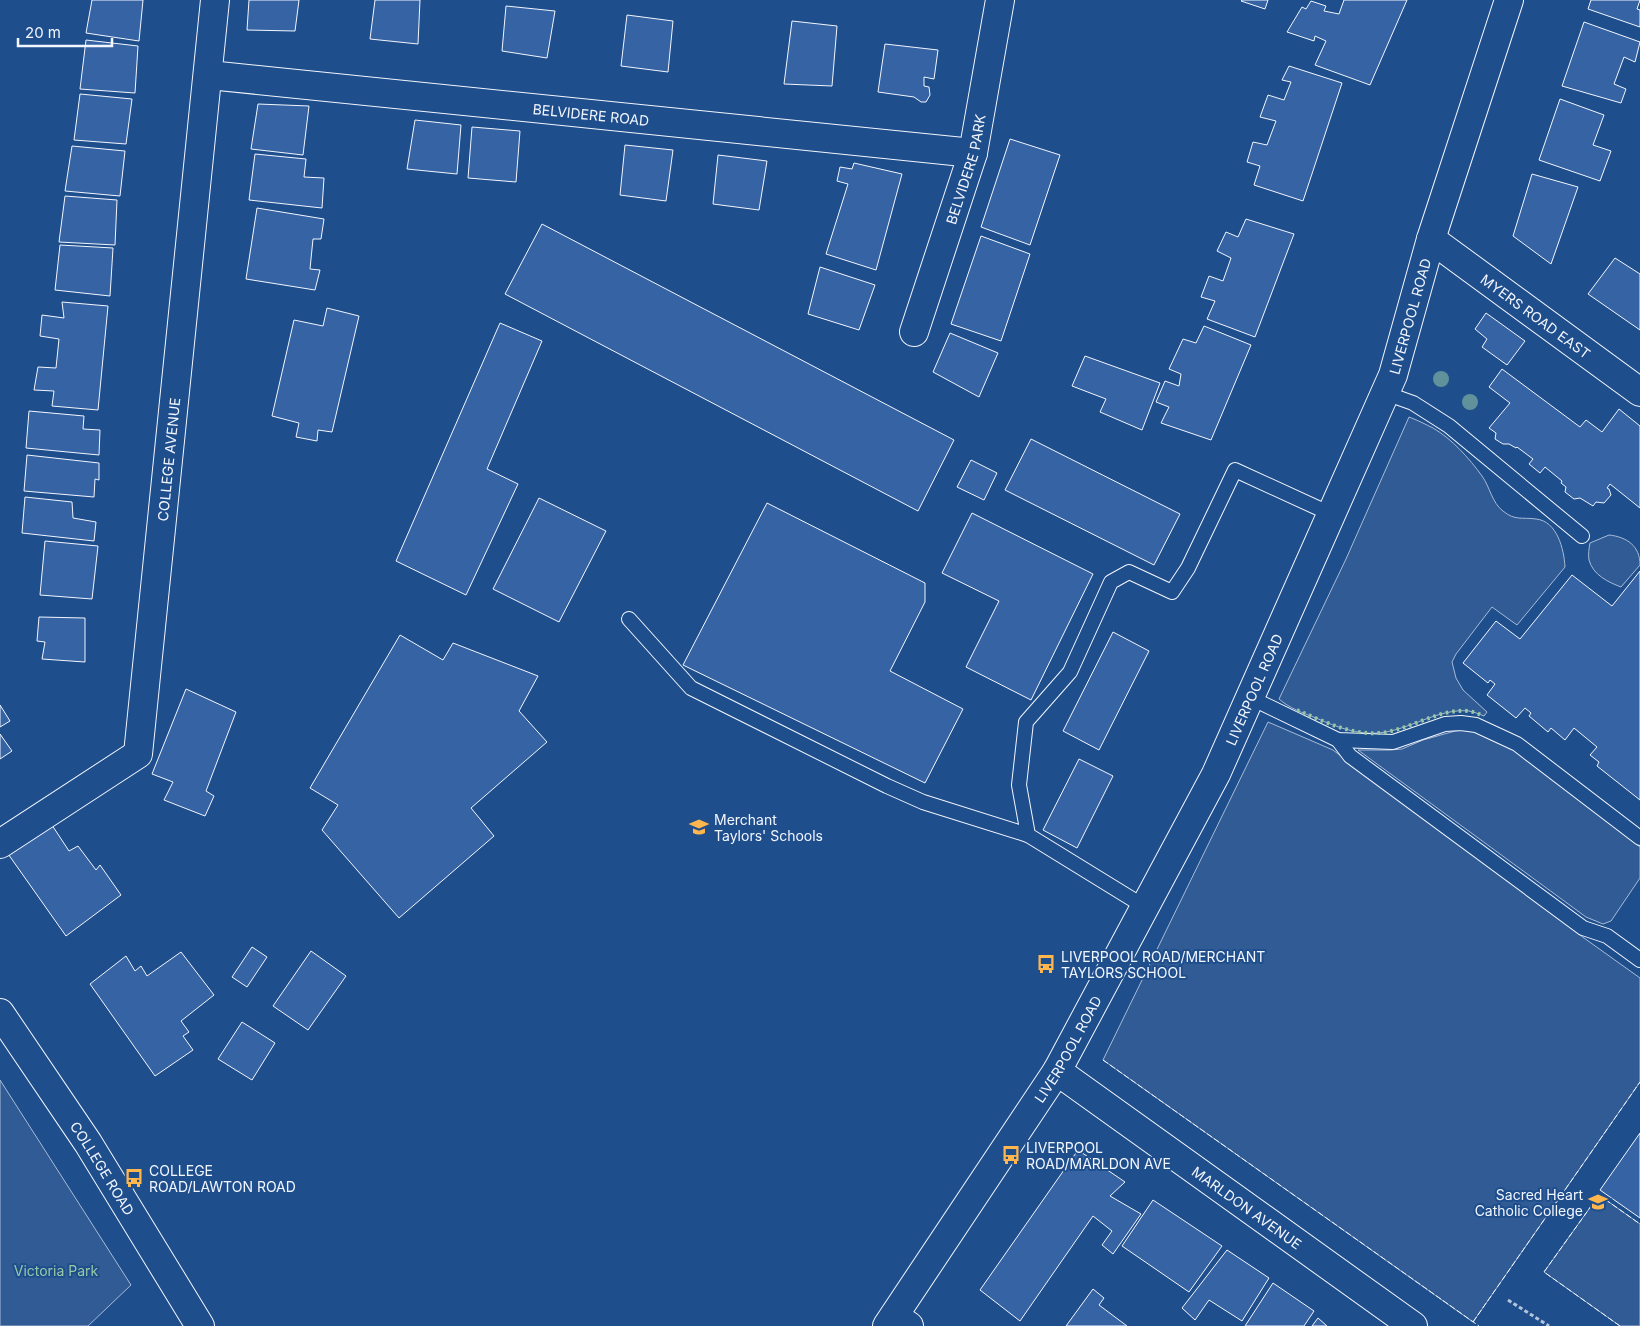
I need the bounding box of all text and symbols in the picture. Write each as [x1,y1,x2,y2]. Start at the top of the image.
scale bar [18,15,111,47]
text: 20 m [25,23,61,42]
street label: BELVIDERE ROAD [532,100,650,128]
street label: BELVIDERE PARK [942,112,988,226]
street label: LIVERPOOL ROAD [1385,256,1434,376]
street label: MYERS ROAD EAST [1478,270,1594,362]
street label: COLLEGE AVENUE [153,397,183,522]
street label: LIVERPOOL ROAD [1221,631,1286,748]
place label: Merchant Taylors' Schools [714,811,823,844]
school or university icon: Merchant Taylors' Schools [688,816,710,838]
place label: LIVERPOOL ROAD/MERCHANT TAYLORS SCHOOL [1061,948,1265,981]
bus stop icon: LIVERPOOL ROAD/MERCHANT TAYLORS SCHOOL [1035,953,1057,975]
street label: LIVERPOOL ROAD [1030,992,1104,1105]
street label: COLLEGE ROAD [67,1118,138,1218]
place label: LIVERPOOL ROAD/MARLDON AVE [1026,1139,1171,1172]
bus stop icon: LIVERPOOL ROAD/MARLDON AVE [1000,1144,1022,1166]
place label: COLLEGE ROAD/LAWTON ROAD [149,1162,296,1195]
street label: MARLDON AVENUE [1189,1162,1305,1252]
bus stop icon: COLLEGE ROAD/LAWTON ROAD [123,1167,145,1189]
place label: Sacred Heart Catholic College [1475,1186,1583,1219]
school or university icon: Sacred Heart Catholic College [1587,1191,1609,1213]
park label: Victoria Park [14,1262,99,1279]

